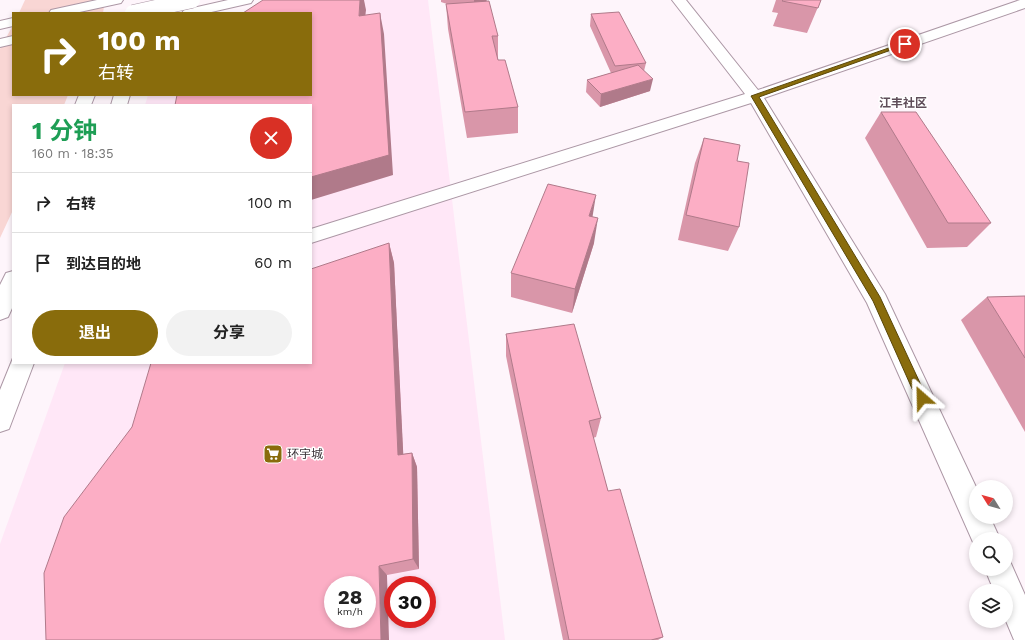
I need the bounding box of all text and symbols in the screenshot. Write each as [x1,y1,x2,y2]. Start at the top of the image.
text: 100 m [98,24,181,57]
pin [888,27,922,61]
icon: right [32,28,84,80]
icon: arrive [894,33,916,55]
text: 右转 [98,62,134,83]
district label: 江丰社区 [879,96,927,110]
text: 1 分钟 [32,117,97,145]
button: close [250,117,292,159]
text: 160 m · 18:35 [32,146,114,161]
icon: right [32,192,54,214]
text: 100 m [248,194,292,212]
text: 右转 [66,195,96,213]
icon: arrive [32,252,54,274]
text: 60 m [254,254,292,272]
text: 到达目的地 [66,255,141,273]
button: 退出 [32,310,158,356]
button: 分享 [166,310,292,356]
position arrow [901,377,943,419]
supermarket icon: 环宇城 [262,443,284,465]
place label: 环宇城 [287,447,323,461]
north arrow [969,480,1013,524]
map controls [969,480,1013,628]
button: search [969,532,1013,576]
speed limit sign: 30 [384,576,436,628]
button: layers [969,584,1013,628]
text: 28 [338,585,362,609]
text: km/h [337,606,363,617]

